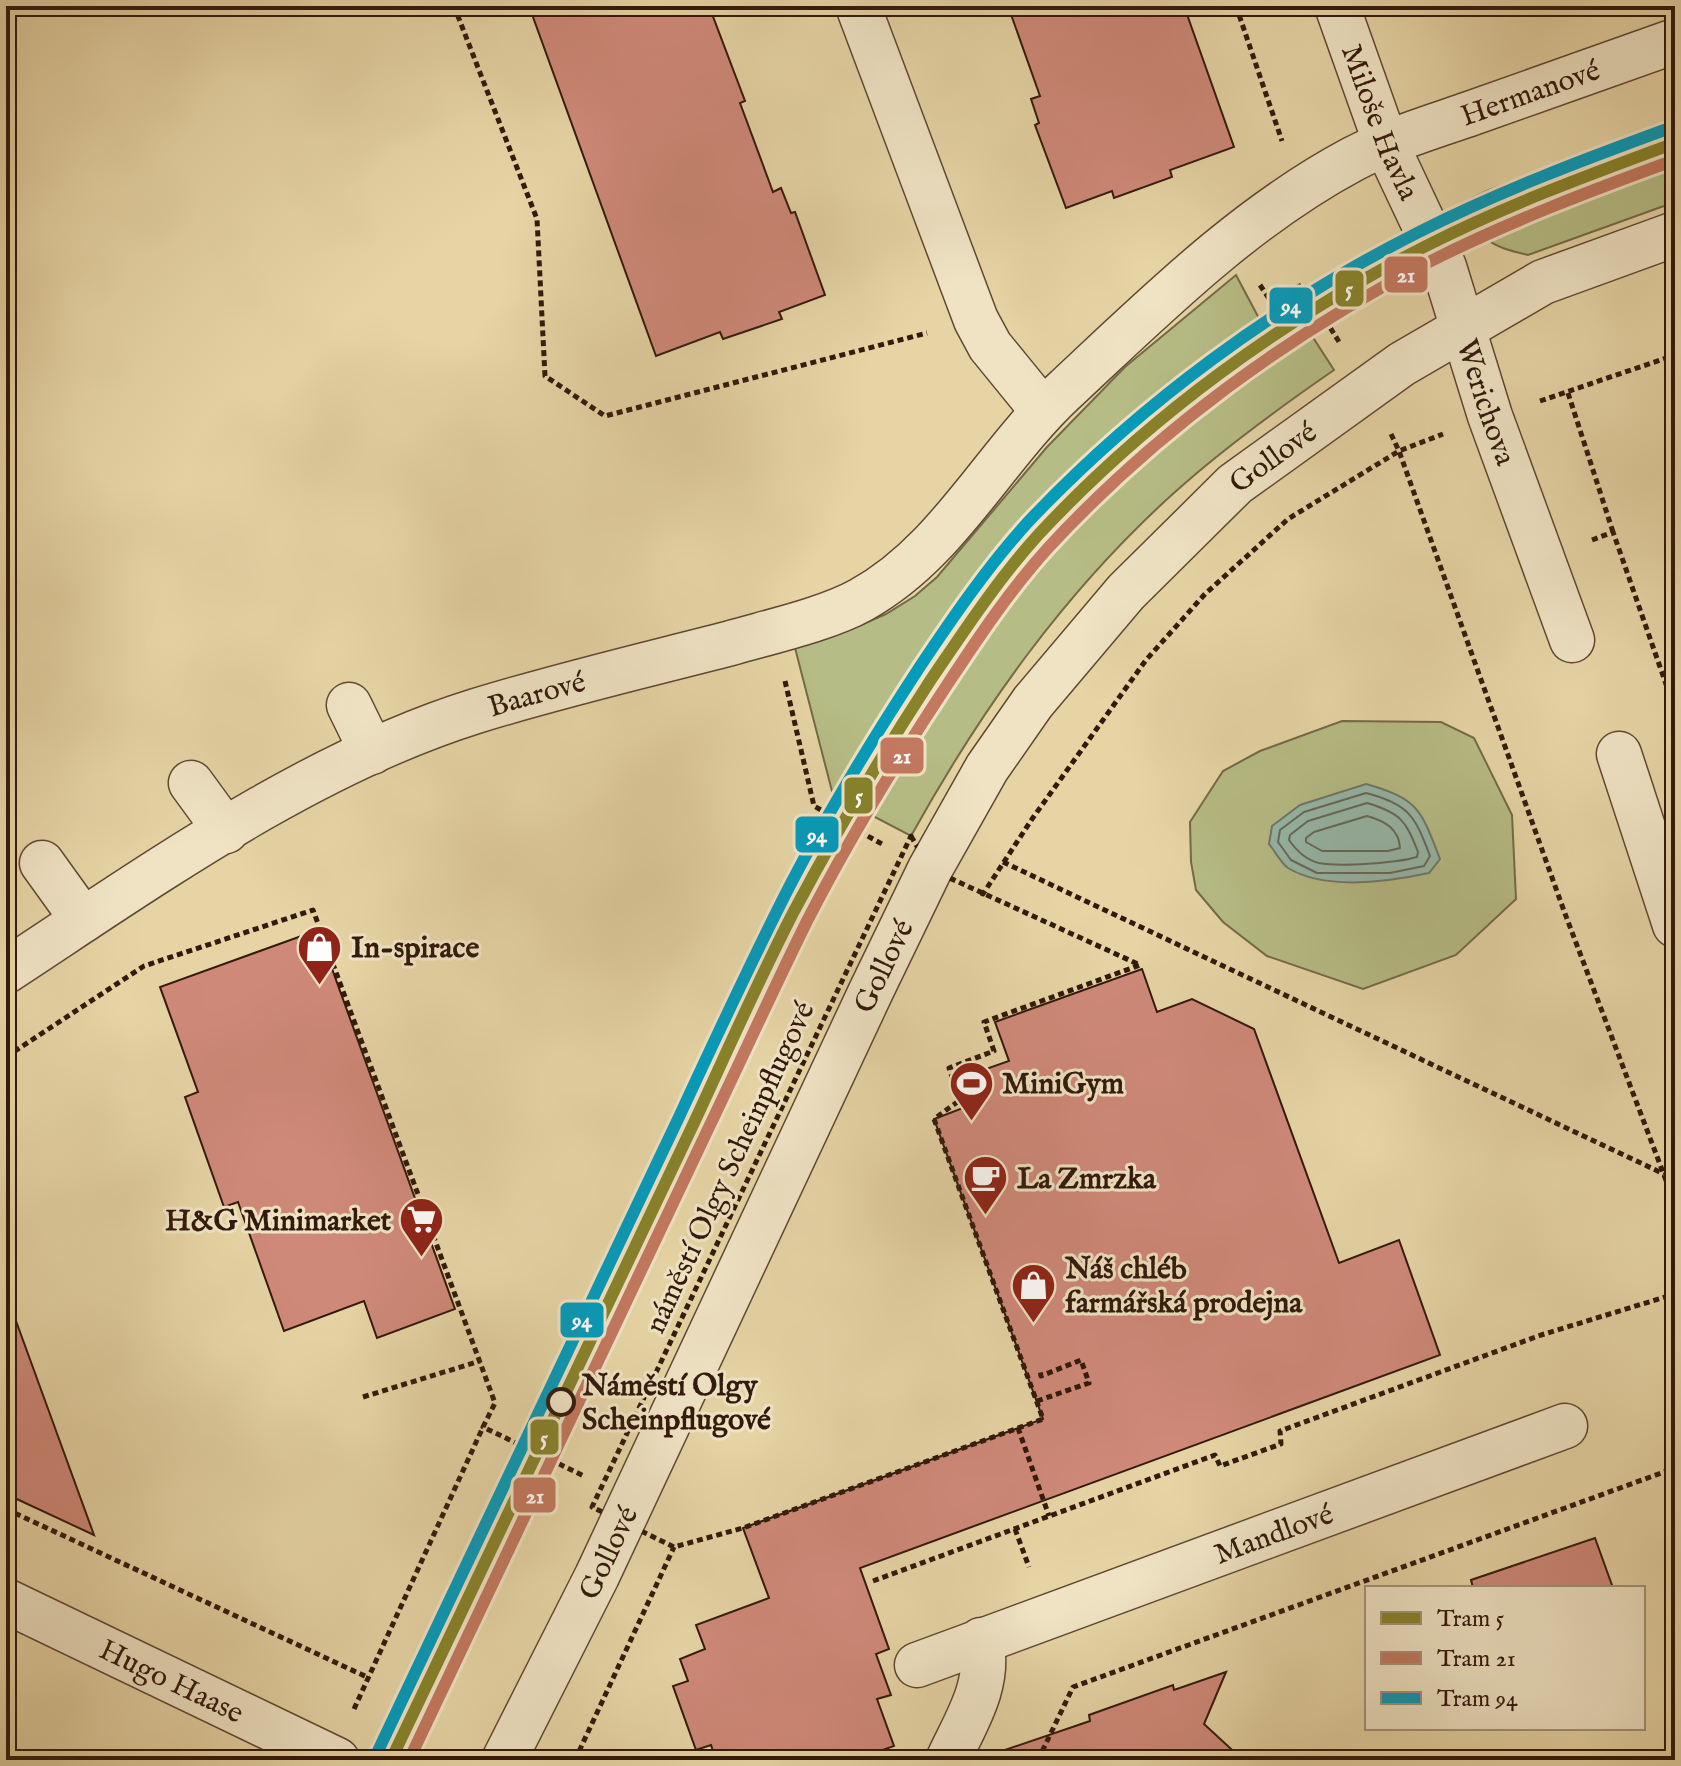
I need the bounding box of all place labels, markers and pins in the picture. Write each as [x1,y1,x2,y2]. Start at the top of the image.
shop icon: In-spirace [296,923,344,986]
place label: In-spirace [351,930,479,968]
sports icon: MiniGym [947,1059,995,1122]
place label: MiniGym [1002,1066,1124,1104]
cafe icon: La Zmrzka [962,1154,1010,1217]
place label: La Zmrzka [1017,1161,1157,1199]
supermarket icon: H&G Minimarket [398,1196,446,1259]
place label: H&G Minimarket [165,1203,392,1241]
place label: Náš chléb farmářská prodejna [1064,1251,1303,1323]
shop icon: Náš chléb farmářská prodejna [1010,1261,1058,1324]
place label: Náměstí Olgy Scheinpflugové [581,1368,771,1440]
marker: Náměstí Olgy Scheinpflugové [547,1388,575,1416]

